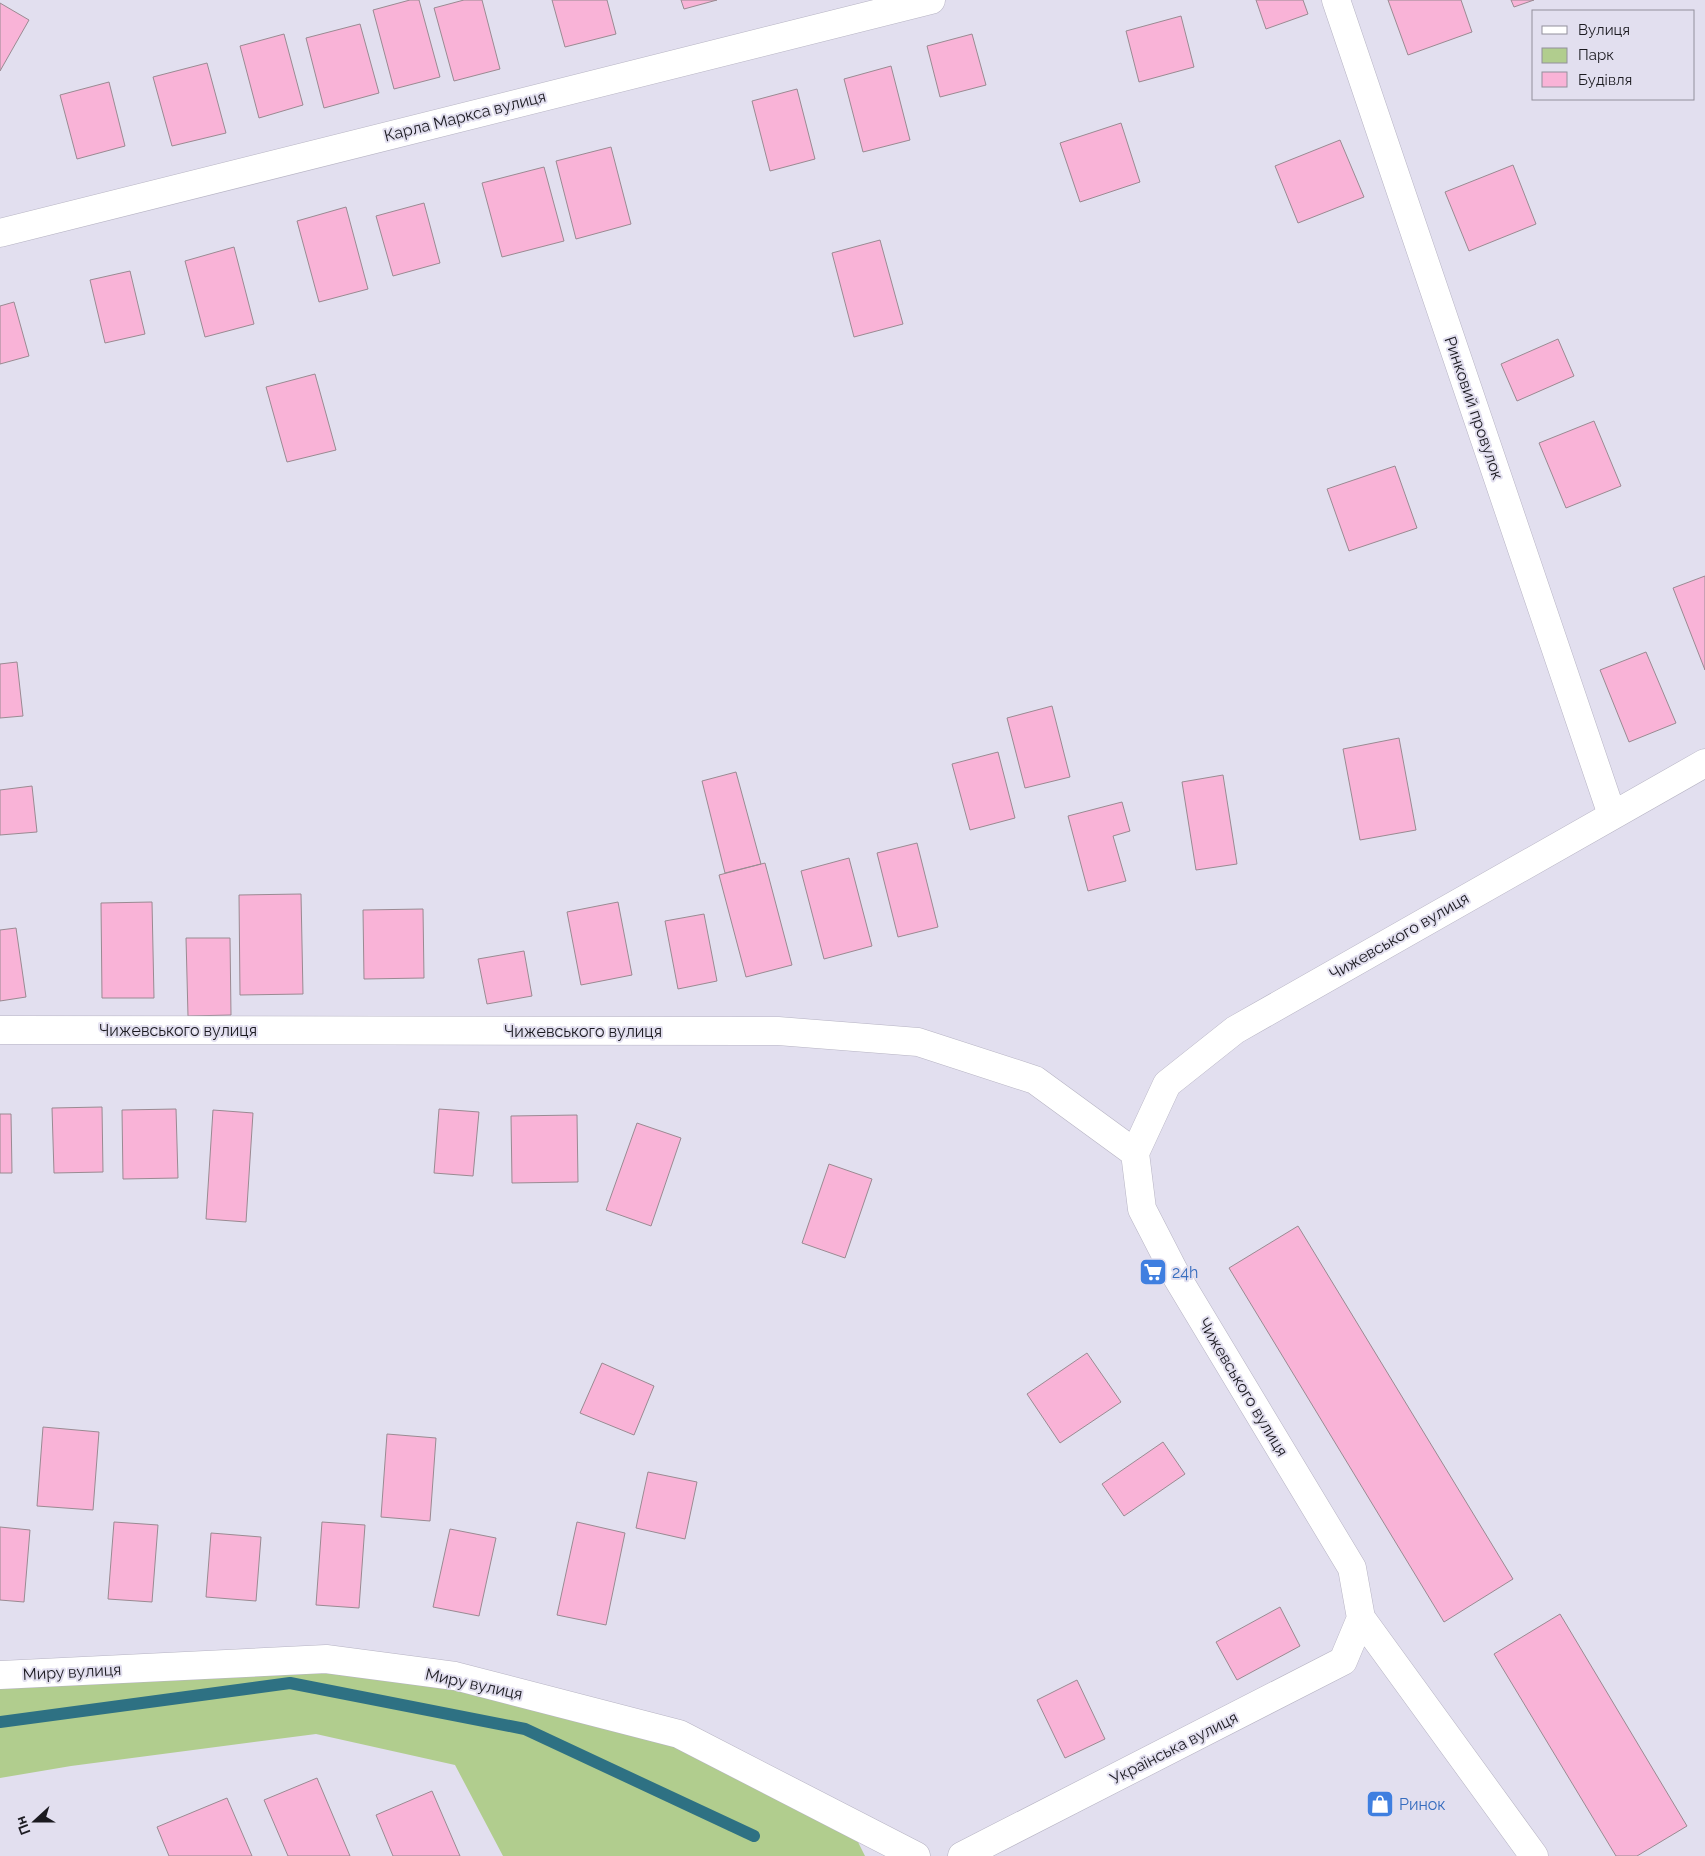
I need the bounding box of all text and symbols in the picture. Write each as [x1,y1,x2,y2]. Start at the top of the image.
legend [1532,10,1695,100]
text: Вулиця [1578,21,1630,39]
text: Парк [1578,46,1614,64]
text: Будівля [1578,71,1632,89]
street label: Карла Маркса вулиця [382,87,548,145]
street label: Ринковий провулок [1441,334,1507,482]
street label: Чижевського вулиця [1326,888,1472,984]
street label: Чижевського вулиця [99,1021,257,1040]
street label: Чижевського вулиця [504,1022,662,1041]
supermarket icon: 24h [1138,1257,1168,1287]
place label: 24h [1172,1263,1198,1282]
street label: Чижевського вулиця [1194,1314,1292,1460]
street label: Миру вулиця [22,1660,122,1684]
street label: Миру вулиця [424,1664,524,1704]
street label: Українська вулиця [1107,1708,1241,1788]
shop icon: Ринок [1365,1789,1395,1819]
place label: Ринок [1399,1795,1446,1814]
north arrow [10,1796,60,1846]
text: Пн [12,1814,34,1837]

